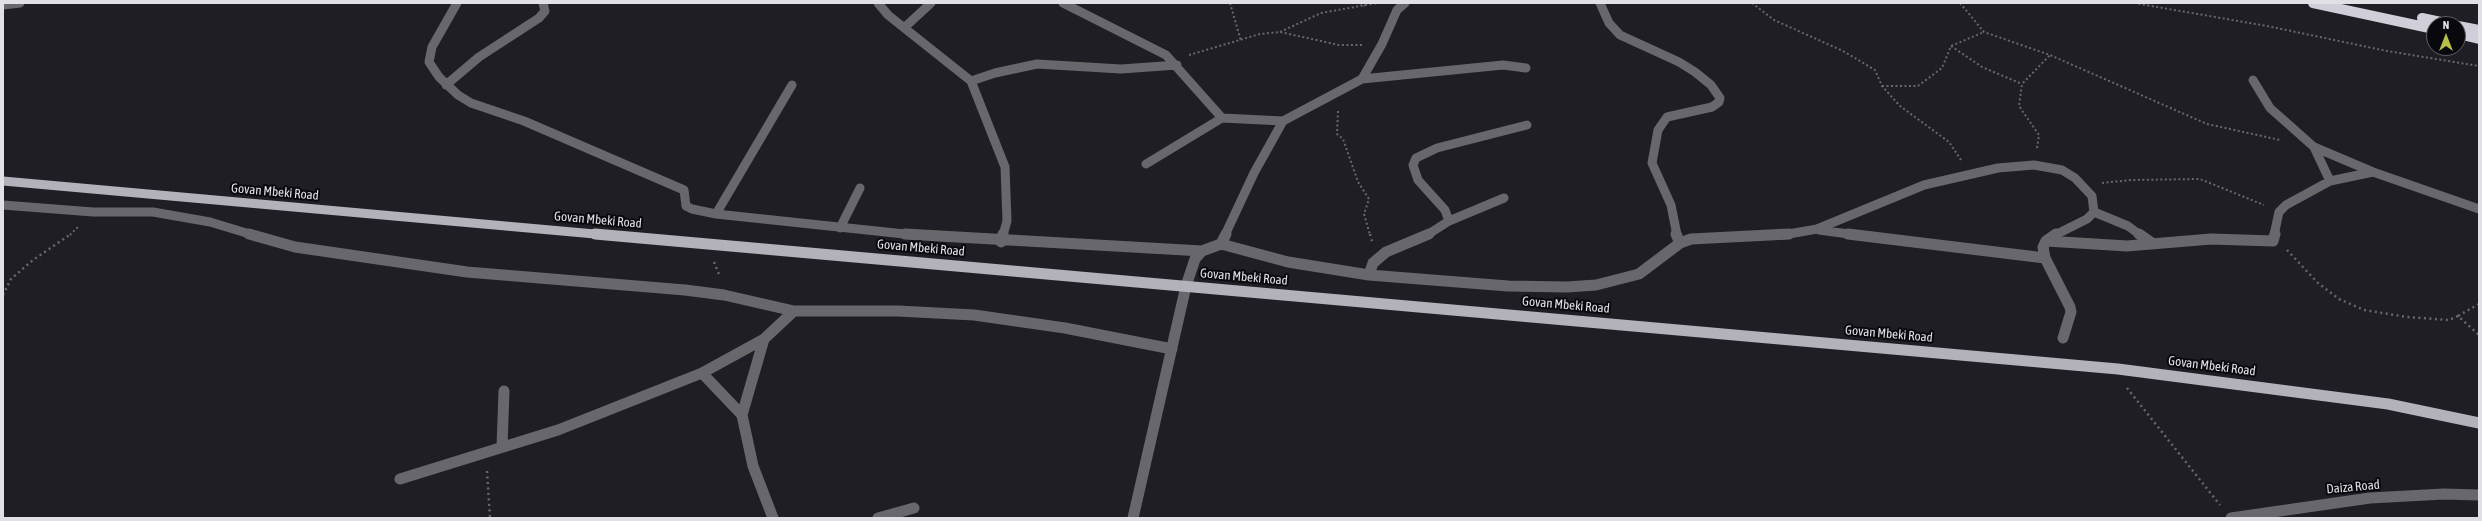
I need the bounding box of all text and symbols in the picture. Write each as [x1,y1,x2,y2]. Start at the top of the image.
north arrow [2426,16,2466,56]
text: N [2443,19,2449,31]
street label: Govan Mbeki Road [231,180,319,204]
street label: Govan Mbeki Road [554,208,642,232]
street label: Govan Mbeki Road [877,236,965,260]
street label: Govan Mbeki Road [1200,265,1288,289]
street label: Govan Mbeki Road [1522,293,1610,317]
street label: Govan Mbeki Road [1845,322,1933,346]
street label: Govan Mbeki Road [2167,353,2257,379]
street label: Daiza Road [2326,477,2380,497]

